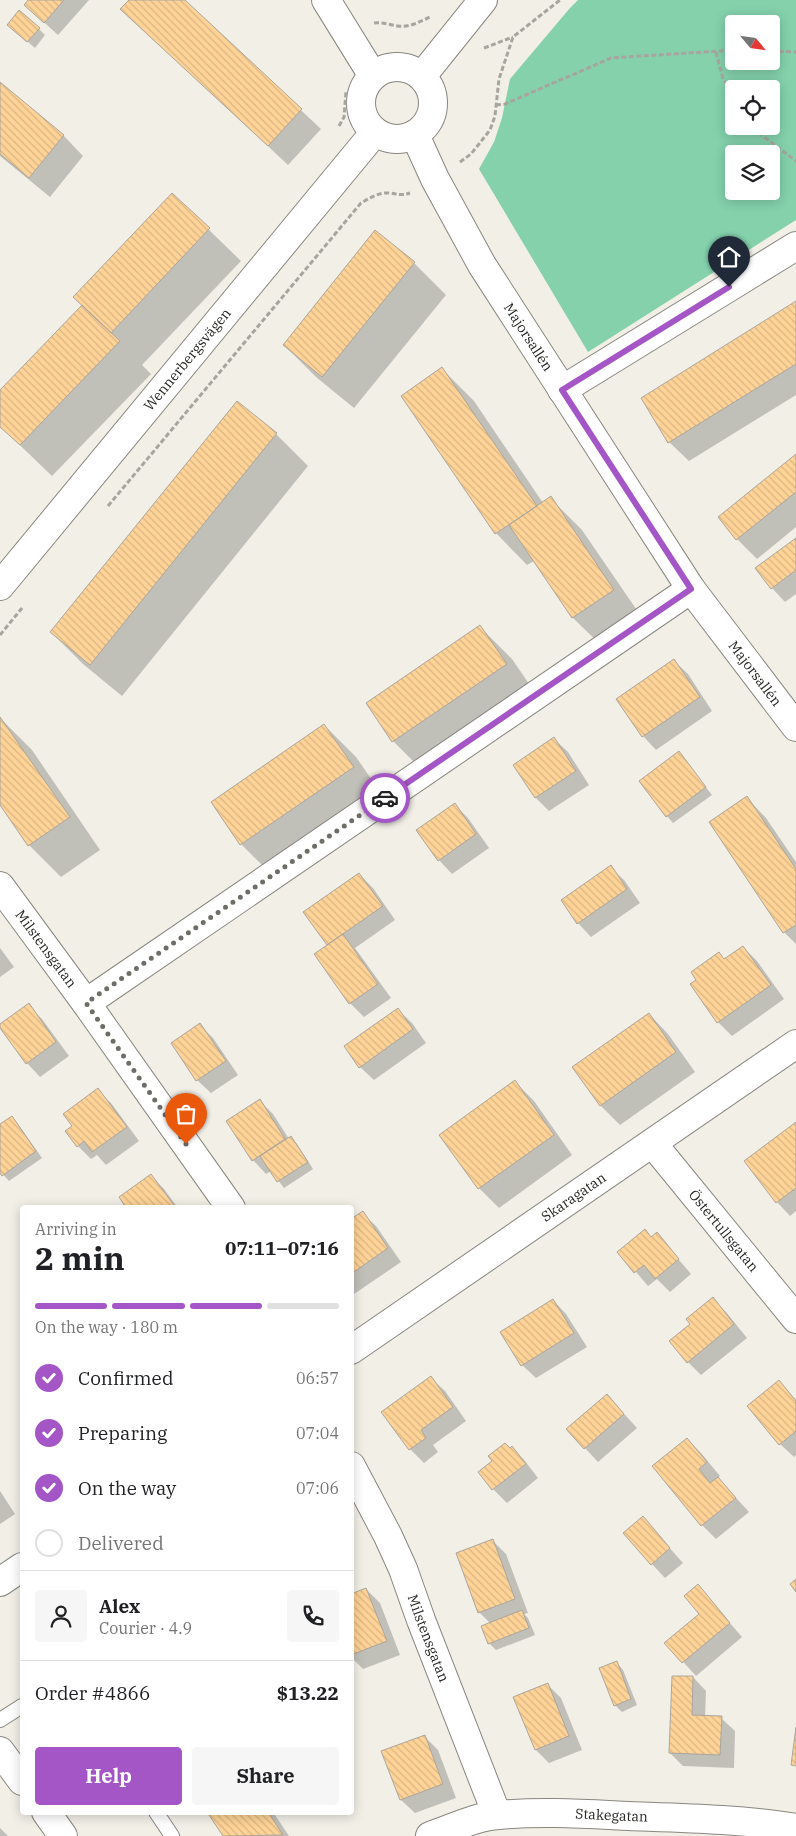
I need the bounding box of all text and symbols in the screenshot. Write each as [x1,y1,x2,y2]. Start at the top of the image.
north arrow [725,15,780,70]
map controls [725,15,780,200]
button: locate [725,80,780,135]
button: layers [725,145,780,200]
pin [708,236,750,287]
icon: home [715,243,743,271]
street label: Majorsallén [500,299,557,375]
street label: Wennerbergsvägen [140,304,235,414]
street label: Majorsallén [725,637,786,710]
courier [360,773,410,823]
icon: car [371,784,399,812]
street label: Milstensgatan [12,906,81,991]
pin [165,1093,207,1144]
icon: bag [172,1100,200,1128]
street label: Skaragatan [538,1168,609,1226]
street label: Östertullsgatan [685,1186,763,1276]
text: Arriving in [35,1219,117,1239]
text: 07:11–07:16 [225,1236,339,1260]
text: 2 min [35,1237,125,1279]
text: On the way · 180 m [35,1317,178,1337]
icon: check [35,1364,63,1392]
text: Confirmed [78,1366,173,1390]
text: 06:57 [296,1368,339,1388]
icon: check [35,1419,63,1447]
text: Preparing [78,1421,167,1445]
text: 07:04 [296,1423,339,1443]
icon: check [35,1474,63,1502]
text: On the way [78,1476,176,1500]
text: 07:06 [296,1478,339,1498]
text: Delivered [78,1531,164,1555]
button: person [35,1590,87,1642]
button: phone [287,1590,339,1642]
street label: Milstensgatan [404,1592,453,1684]
text: Alex [99,1594,140,1618]
text: Courier · 4.9 [99,1618,192,1638]
text: Order #4866 [35,1681,150,1705]
text: $13.22 [277,1681,339,1705]
button: Help [35,1747,182,1805]
button: Share [192,1747,339,1805]
street label: Stakegatan [575,1805,648,1826]

